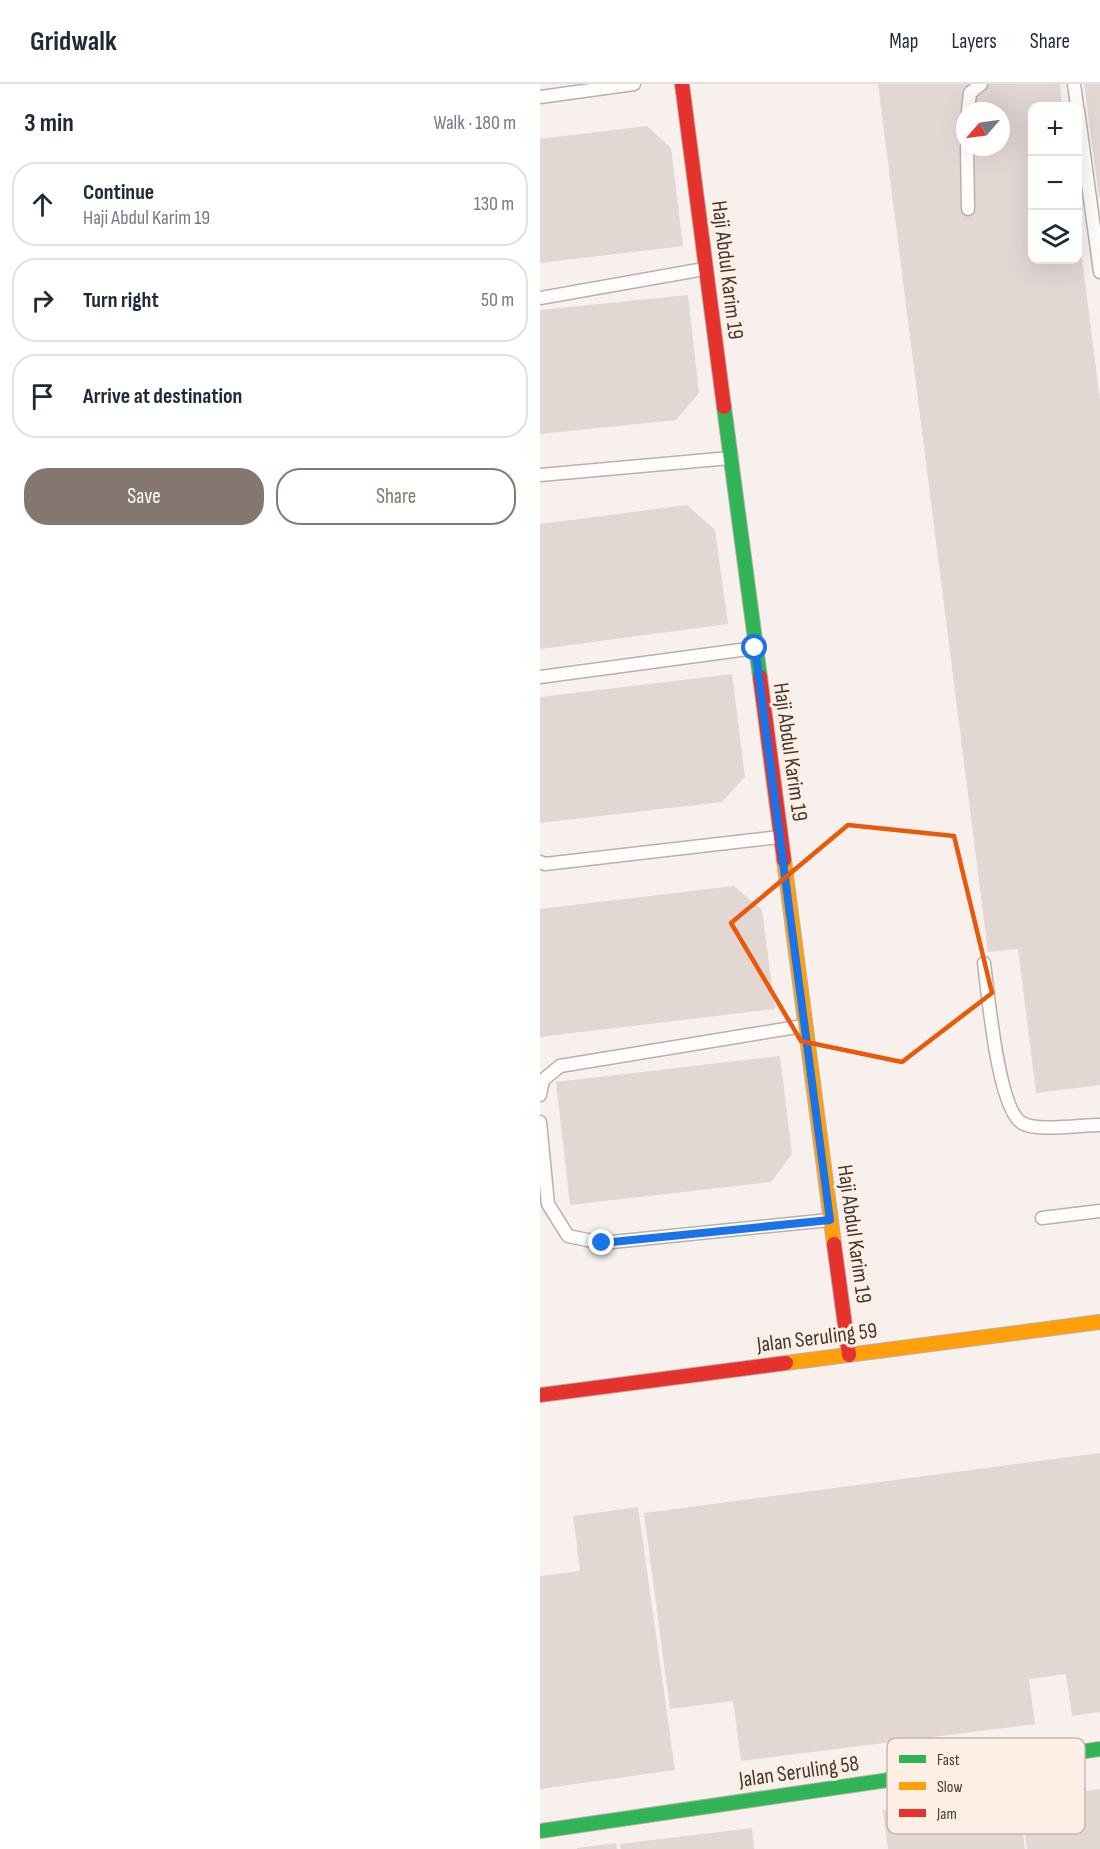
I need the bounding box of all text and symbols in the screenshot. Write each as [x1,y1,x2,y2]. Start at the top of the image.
text: Gridwalk [30,25,117,58]
text: Map [889,29,918,54]
text: Layers [951,29,997,54]
text: Share [1030,29,1070,54]
north arrow [956,102,1010,156]
map controls [1028,102,1082,264]
button: + [1028,102,1082,156]
text: 3 min [24,108,74,139]
text: Walk · 180 m [433,111,516,135]
button: − [1028,156,1082,210]
text: Continue [83,179,154,206]
icon: ahead [26,188,59,221]
text: 130 m [474,192,514,216]
street label: Haji Abdul Karim 19 [705,199,749,341]
text: Haji Abdul Karim 19 [83,206,210,230]
button: layers [1028,210,1082,264]
icon: right [26,284,59,317]
text: Turn right [83,287,159,314]
text: 50 m [481,288,514,312]
icon: arrive [26,380,59,413]
text: Arrive at destination [83,383,242,410]
button: Save [24,468,264,525]
button: Share [276,468,516,525]
route start [741,634,767,660]
street label: Haji Abdul Karim 19 [767,681,813,823]
street label: Haji Abdul Karim 19 [831,1163,877,1305]
route end [588,1229,614,1255]
street label: Jalan Seruling 59 [754,1317,879,1359]
legend [887,1738,1085,1834]
street label: Jalan Seruling 58 [736,1750,861,1794]
text: Fast [937,1751,960,1770]
text: Slow [937,1778,962,1797]
text: Jam [936,1805,957,1824]

